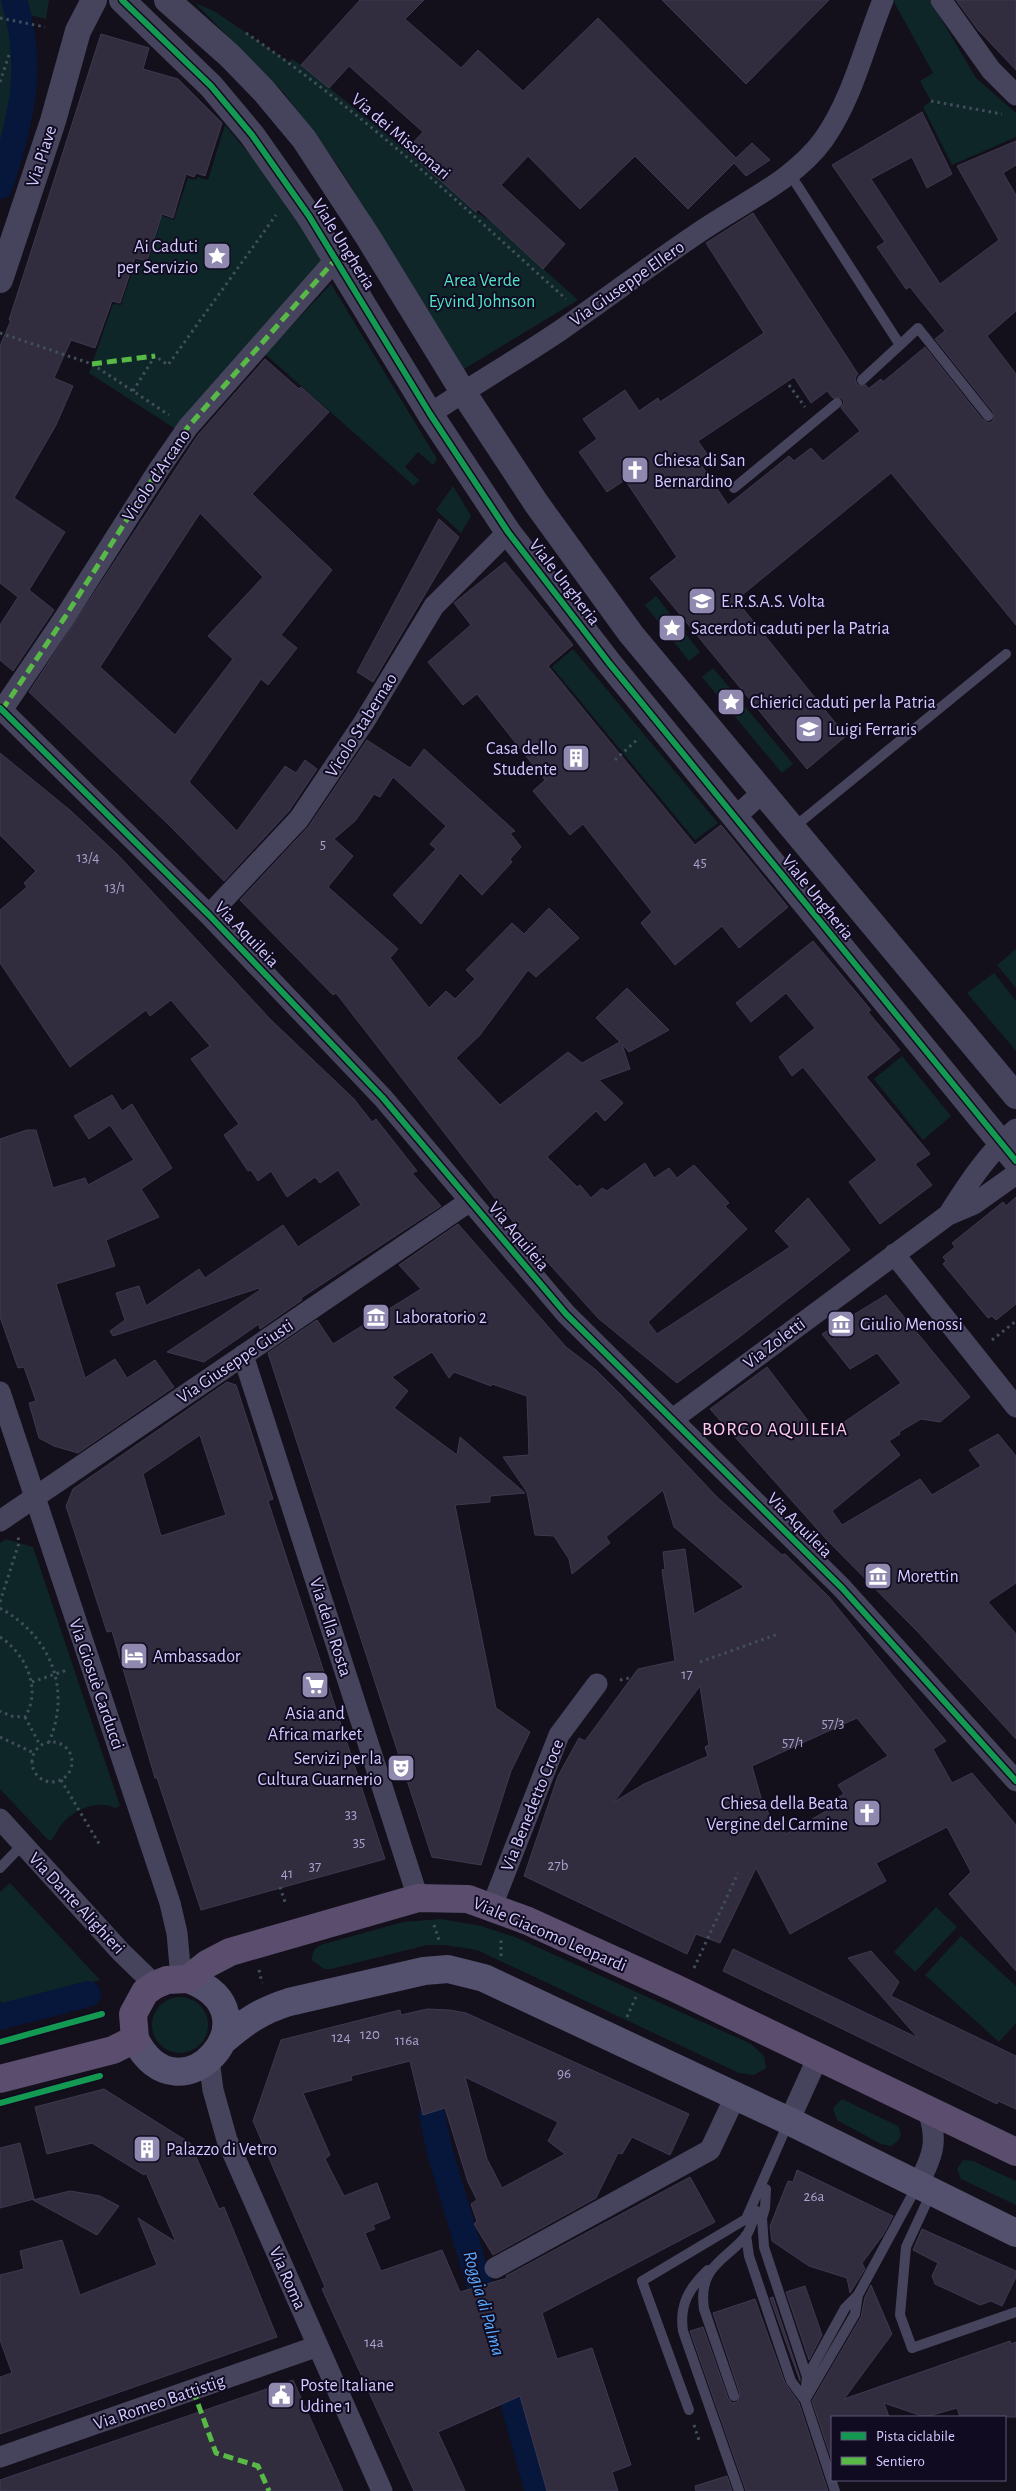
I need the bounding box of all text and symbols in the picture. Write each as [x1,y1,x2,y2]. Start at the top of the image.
street label: Via dei Missionari [347,90,453,183]
street label: Via Piave [24,123,60,189]
street label: Viale Ungheria [308,196,378,293]
place label: Ai Caduti per Servizio [117,238,198,277]
street label: Via Giuseppe Ellero [567,238,688,330]
place icon: Ai Caduti per Servizio [202,241,232,271]
park label: Area Verde Eyvind Johnson [429,272,535,311]
street label: Vicolo d'Arcano [120,426,194,525]
place label: Chiesa di San Bernardino [654,452,746,491]
church icon: Chiesa di San Bernardino [620,455,650,485]
street label: Viale Ungheria [525,536,603,629]
school or university icon: E.R.S.A.S. Volta [687,586,717,616]
place label: E.R.S.A.S. Volta [721,593,825,611]
place icon: Sacerdoti caduti per la Patria [657,613,687,643]
place label: Sacerdoti caduti per la Patria [691,620,890,638]
street label: Vicolo Stabernao [323,670,401,781]
place icon: Chierici caduti per la Patria [716,687,746,717]
place label: Chierici caduti per la Patria [750,694,936,712]
school or university icon: Luigi Ferraris [794,714,824,744]
place label: Luigi Ferraris [828,721,917,739]
place label: Casa dello Studente [486,740,557,779]
building icon: Casa dello Studente [561,743,591,773]
house number: 5 [320,837,326,852]
house number: 13/4 [77,850,99,865]
street label: Viale Ungheria [778,852,857,944]
house number: 45 [693,855,707,870]
house number: 13/1 [105,880,125,895]
street label: Via Aquileia [211,898,282,971]
street label: Via Aquileia [484,1199,552,1275]
museum icon: Laboratorio 2 [361,1302,391,1332]
place label: Laboratorio 2 [395,1309,487,1327]
museum icon: Giulio Menossi [826,1309,856,1339]
street label: Via Zoletti [740,1315,809,1373]
street label: Via Giuseppe Giusti [174,1316,297,1407]
place label: Giulio Menossi [860,1316,963,1334]
district label: BORGO AQUILEIA [702,1420,848,1439]
street label: Via Aquileia [763,1490,835,1562]
museum icon: Morettin [863,1561,893,1591]
place label: Morettin [897,1568,959,1586]
street label: Via della Rosta [306,1576,354,1679]
street label: Via Giosuè Carducci [65,1617,127,1752]
hotel icon: Ambassador [119,1641,149,1671]
place label: Ambassador [153,1648,241,1666]
house number: 17 [681,1667,693,1682]
supermarket icon: Asia and Africa market [300,1670,330,1700]
place label: Asia and Africa market [268,1705,362,1744]
house number: 57/3 [821,1716,845,1731]
house number: 57/1 [782,1735,804,1750]
street label: Via Benedetto Croce [498,1737,568,1874]
place label: Servizi per la Cultura Guarnerio [257,1750,382,1789]
theatre icon: Servizi per la Cultura Guarnerio [386,1753,416,1783]
place label: Chiesa della Beata Vergine del Carmine [706,1795,848,1834]
church icon: Chiesa della Beata Vergine del Carmine [852,1798,882,1828]
house number: 33 [345,1807,357,1822]
house number: 35 [353,1835,365,1850]
street label: Via Dante Alighieri [25,1849,128,1958]
house number: 27b [548,1858,569,1873]
house number: 37 [309,1859,321,1874]
house number: 41 [281,1866,293,1881]
street label: Viale Giacomo Leopardi [470,1894,629,1975]
house number: 120 [360,2027,380,2042]
house number: 124 [331,2030,351,2045]
house number: 116a [395,2033,419,2048]
house number: 96 [557,2066,571,2081]
building icon: Palazzo di Vetro [132,2134,162,2164]
place label: Palazzo di Vetro [166,2141,277,2159]
house number: 26a [804,2189,824,2204]
street label: Via Roma [265,2244,309,2312]
water label: Roggia di Palma [460,2249,508,2358]
house number: 14a [364,2335,384,2350]
street label: Via Romeo Battistig [91,2372,228,2434]
place label: Poste Italiane Udine 1 [300,2377,394,2416]
public building icon: Poste Italiane Udine 1 [266,2380,296,2410]
legend [831,2416,1006,2481]
text: Pista ciclabile [876,2429,955,2444]
text: Sentiero [876,2454,925,2469]

